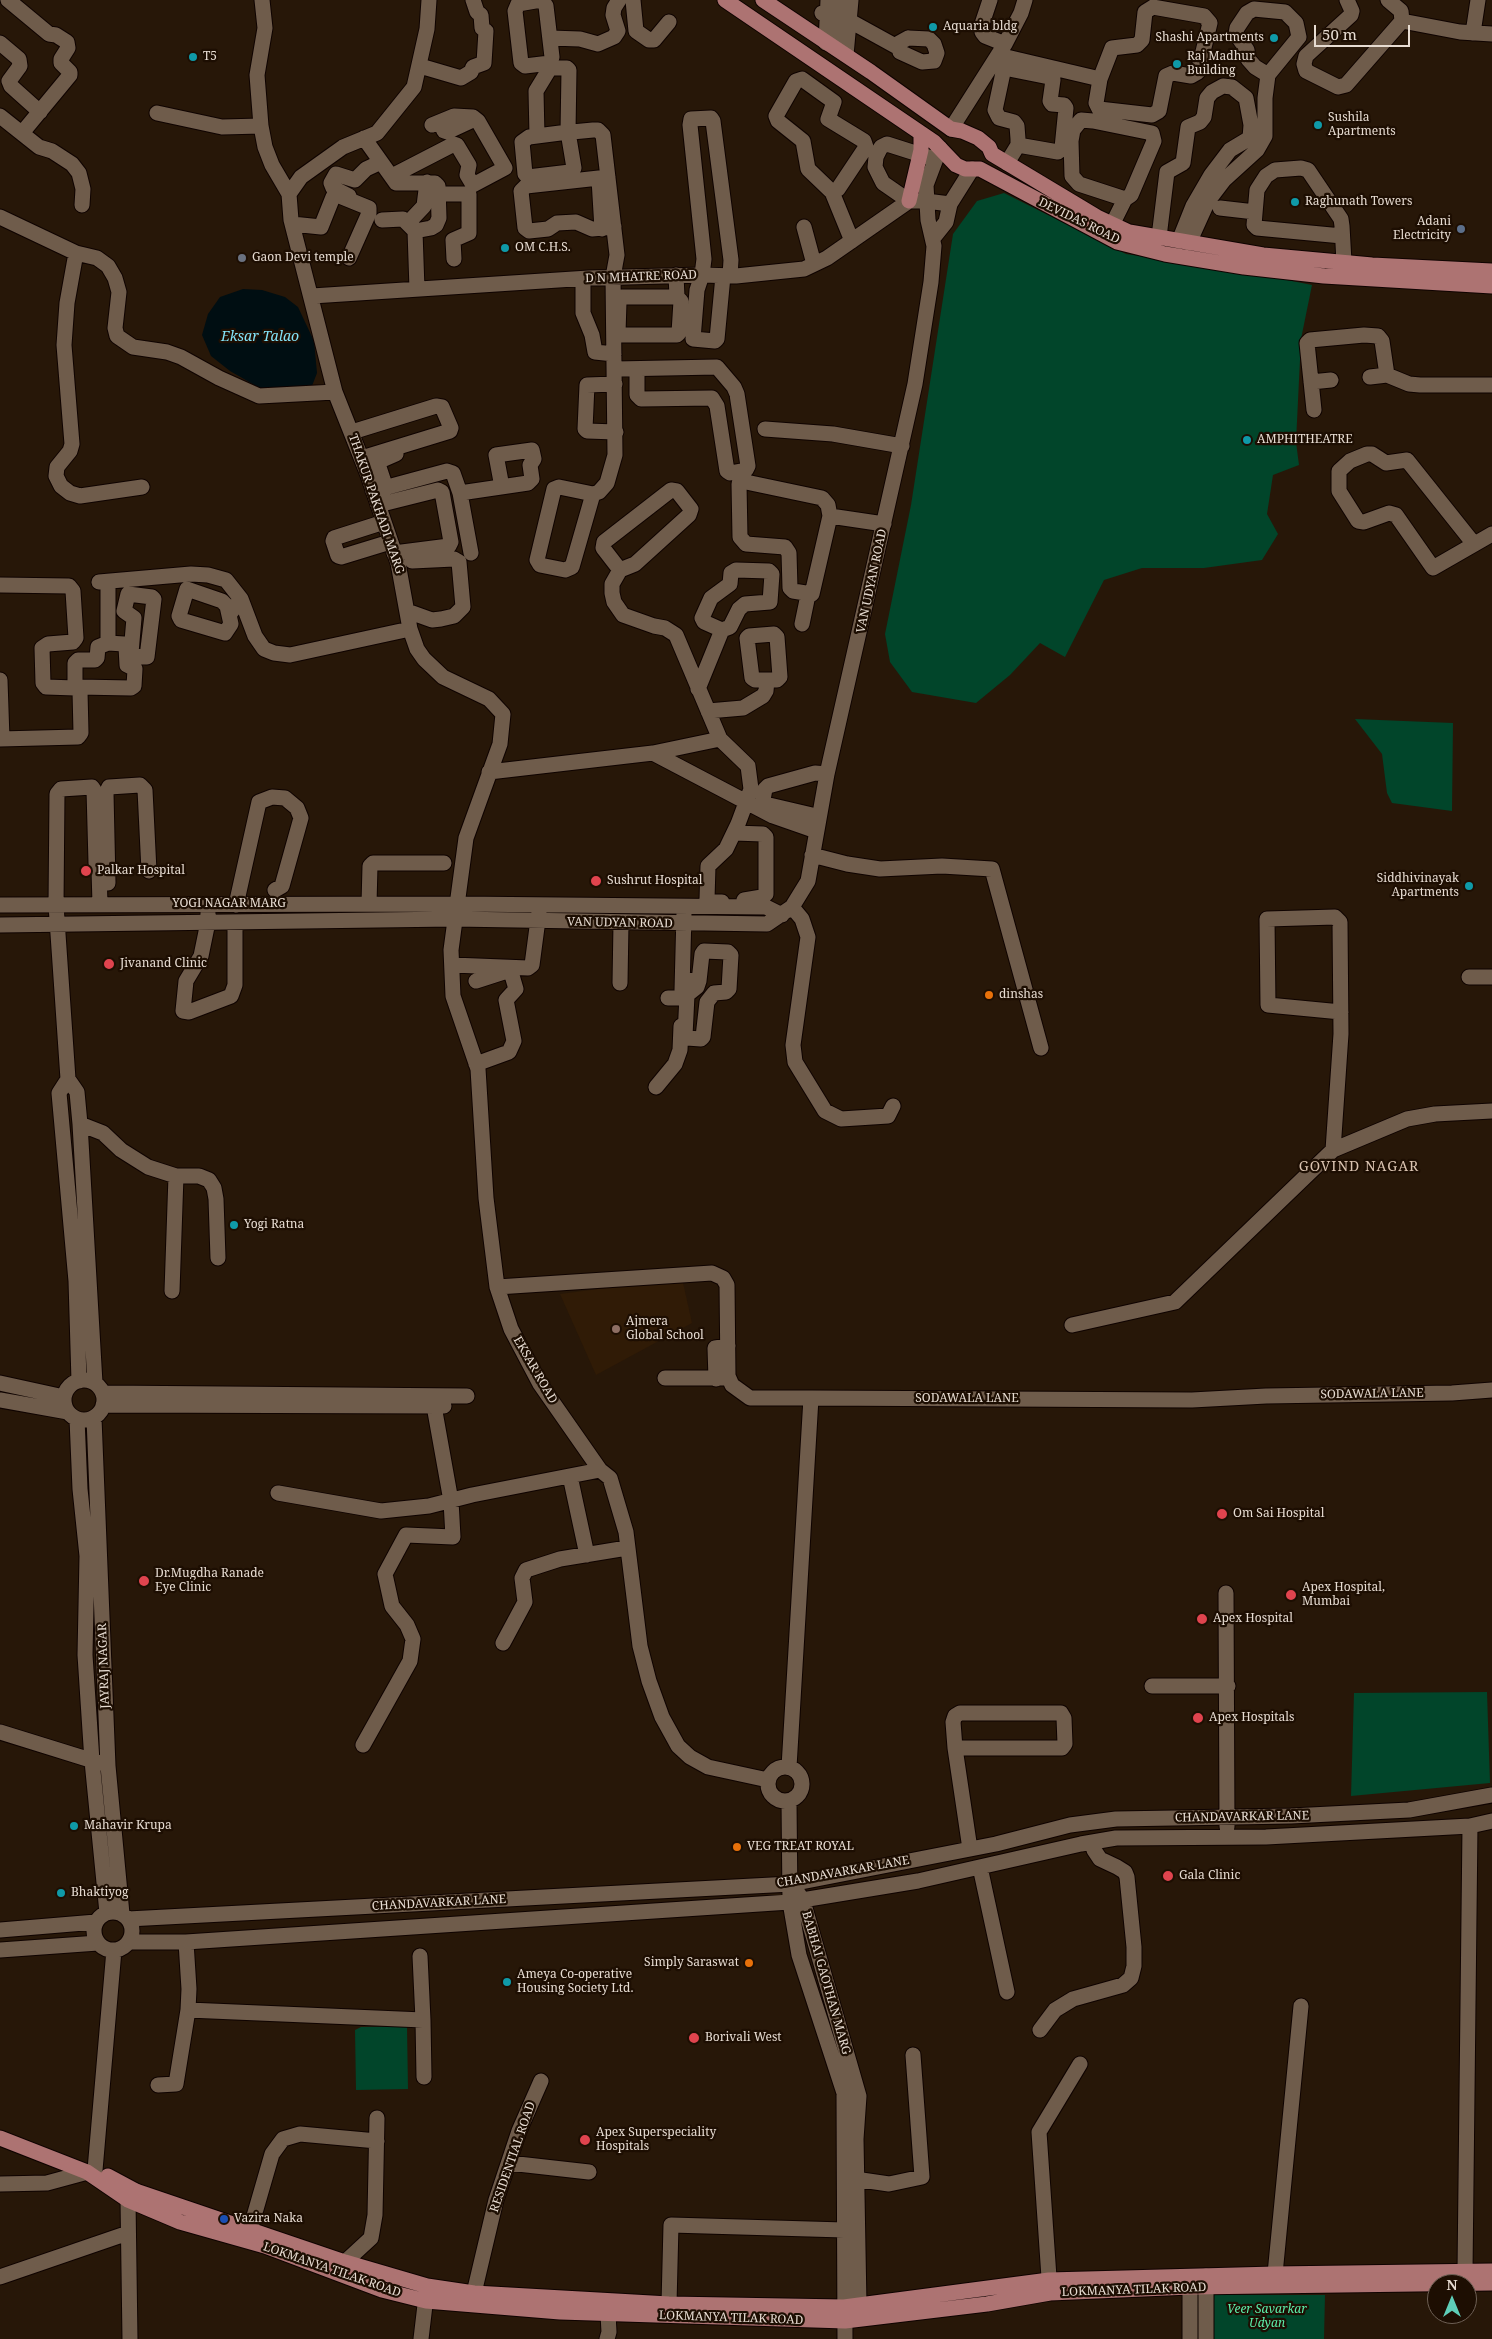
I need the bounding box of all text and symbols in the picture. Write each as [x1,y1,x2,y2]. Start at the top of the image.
scale bar [1317,15,1413,47]
place label: Aquaria bldg [943,20,1017,34]
marker: Aquaria bldg [927,21,939,33]
text: 50 m [1322,24,1357,44]
place label: Shashi Apartments [1156,31,1264,45]
marker: Shashi Apartments [1268,32,1280,44]
place label: T5 [203,50,217,64]
place label: Raj Madhur Building [1187,50,1255,78]
marker: T5 [187,51,199,63]
marker: Raj Madhur Building [1171,58,1183,70]
place label: Sushila Apartments [1328,111,1396,139]
marker: Sushila Apartments [1312,119,1324,131]
street label: DEVIDAS ROAD [1036,195,1122,247]
place label: Raghunath Towers [1305,195,1412,209]
marker: Raghunath Towers [1289,196,1301,208]
place label: Adani Electricity [1393,215,1451,243]
marker: Adani Electricity [1455,223,1467,235]
place label: OM C.H.S. [515,241,571,255]
marker: OM C.H.S. [499,242,511,254]
place label: Gaon Devi temple [252,251,354,265]
marker: Gaon Devi temple [236,252,248,264]
street label: D N MHATRE ROAD [585,268,697,286]
water label: Eksar Talao [221,329,299,345]
street label: THAKUR PAKHADI MARG [345,432,407,576]
place label: AMPHITHEATRE [1257,433,1353,447]
marker: AMPHITHEATRE [1241,434,1253,446]
street label: VAN UDYAN ROAD [854,528,890,634]
marker: Palkar Hospital [79,864,93,878]
place label: Palkar Hospital [97,864,185,878]
place label: Siddhivinayak Apartments [1377,872,1459,900]
marker: Sushrut Hospital [589,874,603,888]
place label: Sushrut Hospital [607,874,703,888]
marker: Siddhivinayak Apartments [1463,880,1475,892]
street label: YOGI NAGAR MARG [172,897,286,911]
street label: VAN UDYAN ROAD [567,915,673,931]
marker: Jivanand Clinic [102,957,116,971]
place label: Jivanand Clinic [120,957,207,971]
place label: dinshas [999,988,1043,1002]
marker: dinshas [983,989,995,1001]
district label: GOVIND NAGAR [1297,1159,1421,1175]
place label: Yogi Ratna [244,1218,304,1232]
marker: Yogi Ratna [228,1219,240,1231]
place label: Ajmera Global School [626,1315,704,1343]
marker: Ajmera Global School [610,1323,622,1335]
street label: EKSAR ROAD [510,1334,560,1406]
street label: SODAWALA LANE [1320,1386,1424,1402]
street label: SODAWALA LANE [915,1392,1019,1406]
marker: Om Sai Hospital [1215,1507,1229,1521]
place label: Om Sai Hospital [1233,1507,1324,1521]
place label: Dr.Mugdha Ranade Eye Clinic [155,1567,264,1595]
marker: Dr.Mugdha Ranade Eye Clinic [137,1574,151,1588]
place label: Apex Hospital, Mumbai [1302,1581,1385,1609]
marker: Apex Hospital, Mumbai [1284,1588,1298,1602]
marker: Apex Hospital [1195,1612,1209,1626]
place label: Apex Hospital [1213,1612,1293,1626]
street label: JAYRAJ NAGAR [95,1623,113,1709]
marker: Apex Hospitals [1191,1711,1205,1725]
place label: Apex Hospitals [1209,1711,1294,1725]
street label: CHANDAVARKAR LANE [1175,1809,1309,1825]
place label: Mahavir Krupa [84,1819,172,1833]
marker: Mahavir Krupa [68,1820,80,1832]
place label: VEG TREAT ROYAL [747,1840,854,1854]
marker: VEG TREAT ROYAL [731,1841,743,1853]
street label: CHANDAVARKAR LANE [776,1853,910,1891]
marker: Gala Clinic [1161,1869,1175,1883]
place label: Gala Clinic [1179,1869,1240,1883]
place label: Bhaktiyog [71,1886,128,1900]
marker: Bhaktiyog [55,1887,67,1899]
street label: CHANDAVARKAR LANE [372,1892,506,1914]
street label: BABHAI GAOTHAN MARG [799,1910,853,2056]
place label: Simply Saraswat [644,1956,739,1970]
marker: Simply Saraswat [743,1957,755,1969]
place label: Ameya Co-operative Housing Society Ltd. [517,1968,633,1996]
marker: Ameya Co-operative Housing Society Ltd. [501,1976,513,1988]
marker: Borivali West [687,2031,701,2045]
place label: Borivali West [705,2031,782,2045]
street label: RESIDENTIAL ROAD [487,2100,539,2214]
place label: Apex Superspeciality Hospitals [596,2126,716,2154]
marker: Apex Superspeciality Hospitals [578,2133,592,2147]
place label: Vazira Naka [234,2212,303,2226]
marker: Vazira Naka [218,2213,230,2225]
street label: LOKMANYA TILAK ROAD [261,2240,403,2300]
north arrow [1427,2274,1477,2324]
text: N [1446,2275,1458,2294]
street label: LOKMANYA TILAK ROAD [1061,2280,1207,2300]
park label: Veer Savarkar Udyan [1227,2303,1307,2331]
street label: LOKMANYA TILAK ROAD [658,2308,804,2328]

